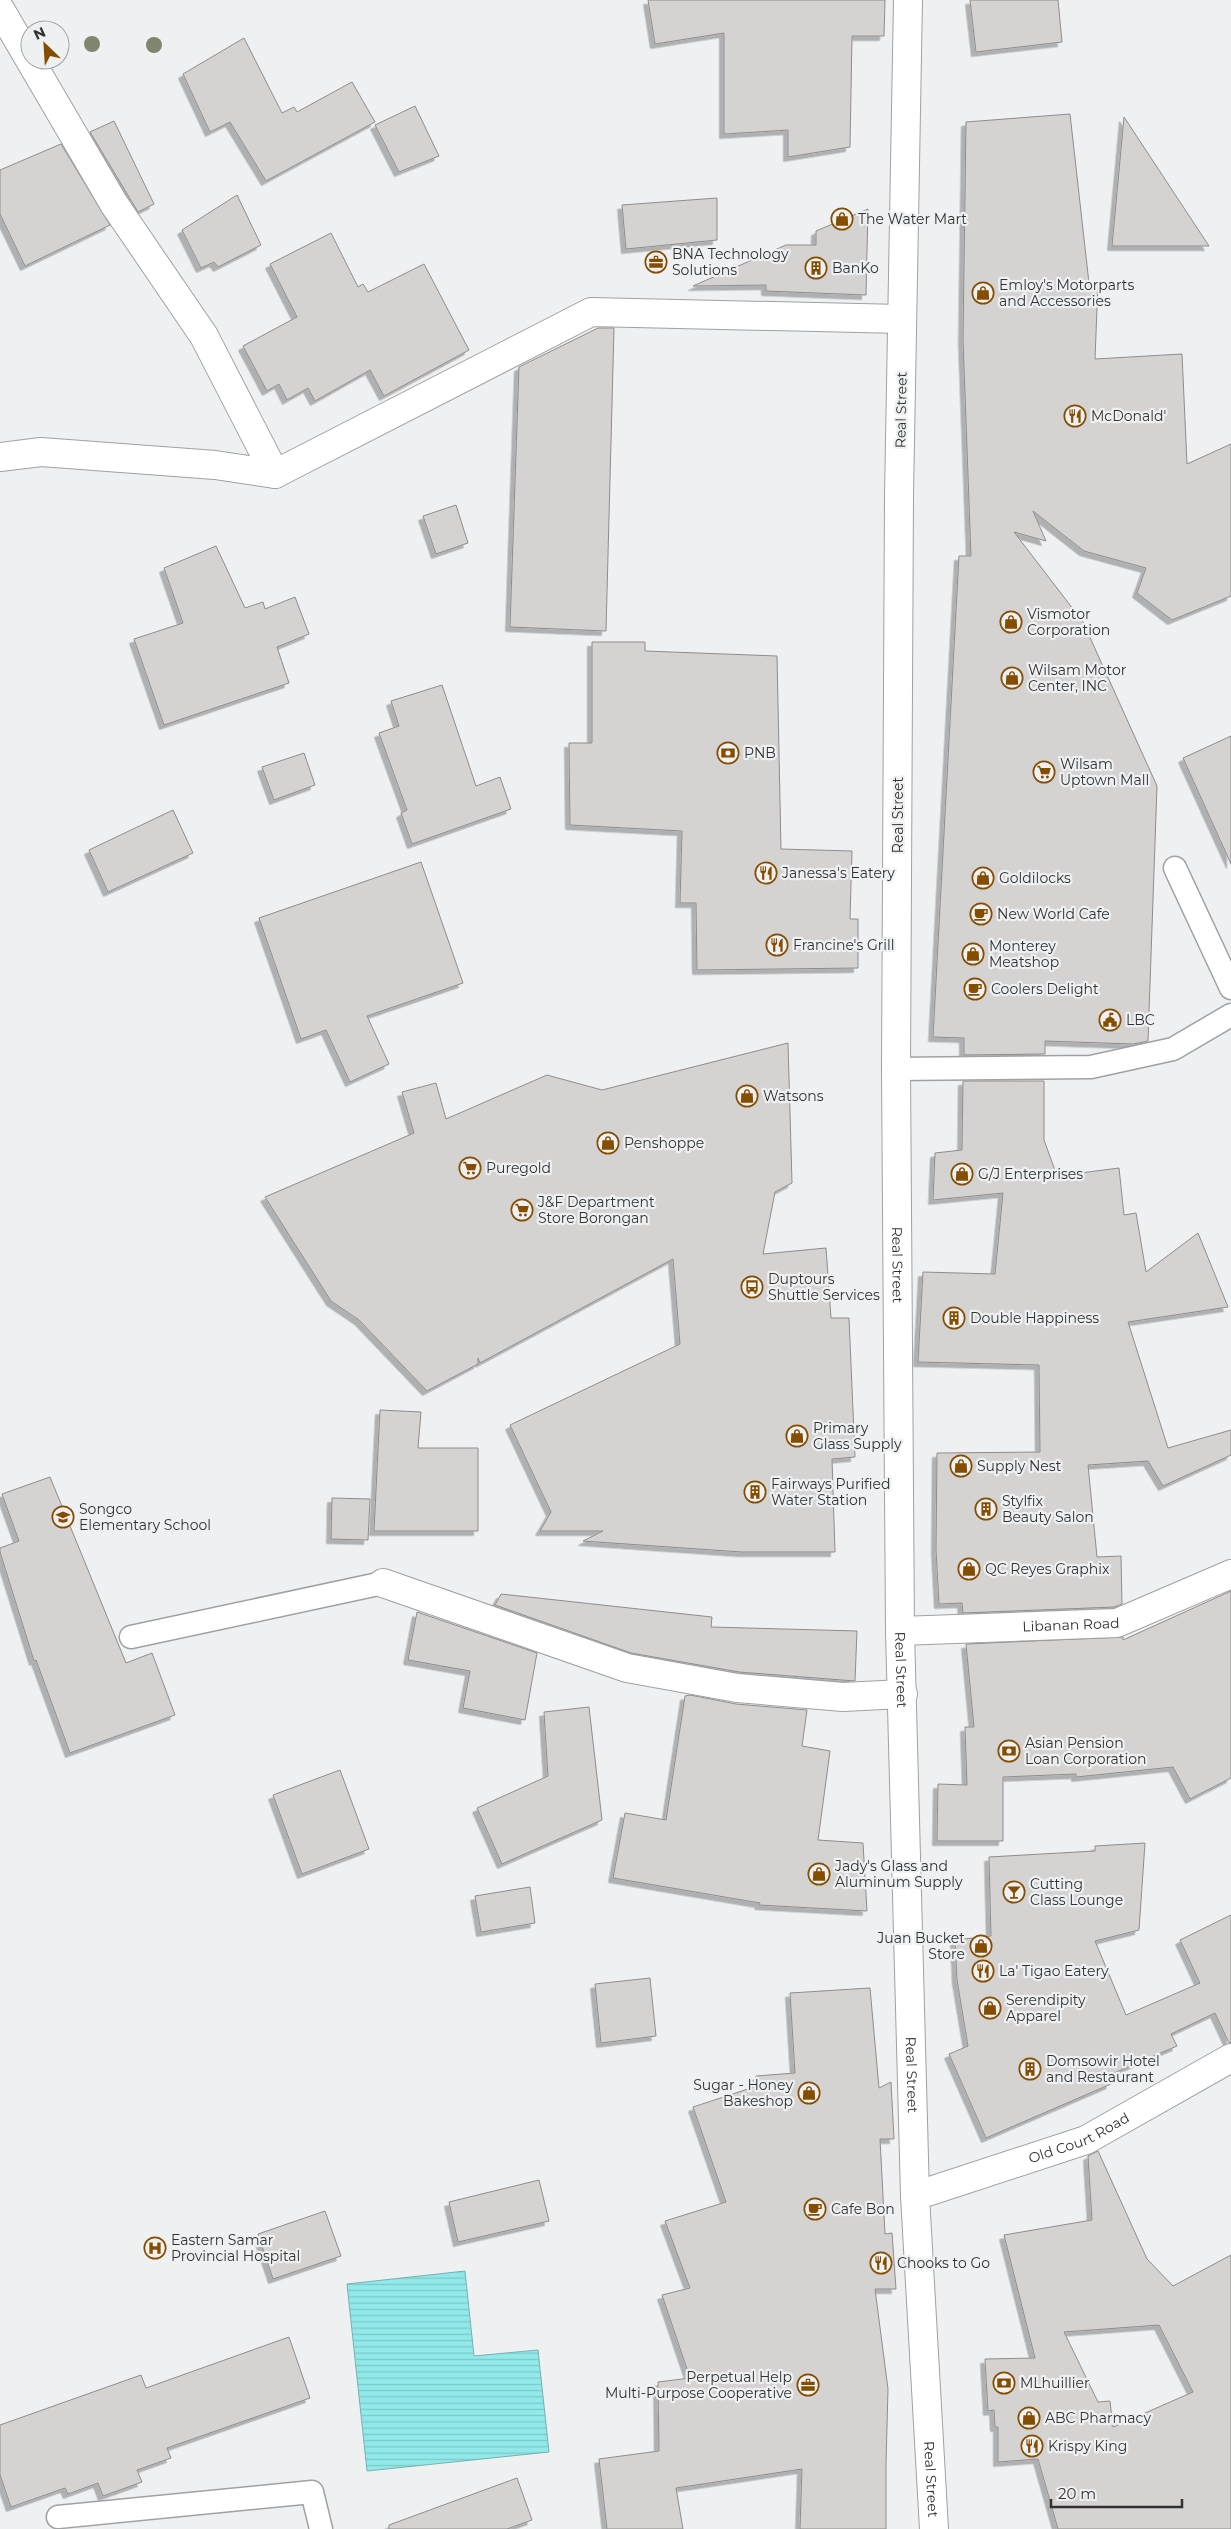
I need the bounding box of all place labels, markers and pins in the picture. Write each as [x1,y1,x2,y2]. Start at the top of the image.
shop icon: The Water Mart [830,207,854,231]
place label: The Water Mart [858,210,967,228]
place label: BNA Technology Solutions [672,245,789,279]
office icon: BNA Technology Solutions [644,250,668,274]
building icon: BanKo [804,256,828,280]
place label: BanKo [832,259,879,277]
place label: Emloy's Motorparts and Accessories [999,276,1135,310]
shop icon: Emloy's Motorparts and Accessories [971,281,995,305]
restaurant icon: McDonald' [1063,404,1087,428]
place label: McDonald' [1091,407,1166,425]
place label: Vismotor Corporation [1027,605,1110,639]
shop icon: Vismotor Corporation [999,610,1023,634]
place label: Wilsam Motor Center, INC [1028,661,1127,695]
shop icon: Wilsam Motor Center, INC [1000,666,1024,690]
bank icon: PNB [716,741,740,765]
place label: PNB [744,744,776,762]
place label: Wilsam Uptown Mall [1060,755,1149,789]
supermarket icon: Wilsam Uptown Mall [1032,760,1056,784]
restaurant icon: Janessa's Eatery [754,861,778,885]
place label: Janessa's Eatery [781,864,895,882]
shop icon: Goldilocks [971,866,995,890]
place label: Goldilocks [999,869,1071,887]
cafe icon: New World Cafe [969,902,993,926]
place label: New World Cafe [997,905,1110,923]
restaurant icon: Francine's Grill [765,933,789,957]
place label: Francine's Grill [793,936,895,954]
place label: Monterey Meatshop [989,937,1059,971]
shop icon: Monterey Meatshop [961,942,985,966]
cafe icon: Coolers Delight [963,977,987,1001]
place label: Coolers Delight [991,980,1099,998]
public building icon: LBC [1098,1008,1122,1032]
place label: LBC [1126,1011,1155,1029]
shop icon: Watsons [735,1084,759,1108]
place label: Watsons [763,1087,824,1105]
shop icon: Penshoppe [596,1131,620,1155]
place label: Penshoppe [624,1134,704,1152]
supermarket icon: Puregold [458,1156,482,1180]
place label: Puregold [486,1159,551,1177]
shop icon: G/J Enterprises [950,1162,974,1186]
place label: G/J Enterprises [978,1165,1083,1183]
place label: J&F Department Store Borongan [537,1193,655,1227]
supermarket icon: J&F Department Store Borongan [510,1198,534,1222]
place label: Duptours Shuttle Services [768,1270,880,1304]
bus stop icon: Duptours Shuttle Services [740,1275,764,1299]
building icon: Double Happiness [942,1306,966,1330]
place label: Double Happiness [970,1309,1099,1327]
place label: Primary Glass Supply [813,1419,902,1453]
shop icon: Primary Glass Supply [785,1424,809,1448]
shop icon: Supply Nest [949,1454,973,1478]
place label: Supply Nest [977,1457,1062,1475]
place label: Fairways Purified Water Station [771,1475,891,1509]
building icon: Fairways Purified Water Station [743,1480,767,1504]
place label: Stylfix Beauty Salon [1002,1492,1094,1526]
building icon: Stylfix Beauty Salon [974,1497,998,1521]
place label: Songco Elementary School [79,1500,211,1534]
school or university icon: Songco Elementary School [51,1505,75,1529]
shop icon: QC Reyes Graphix [957,1557,981,1581]
place label: QC Reyes Graphix [985,1560,1110,1578]
place label: Asian Pension Loan Corporation [1025,1734,1146,1768]
bank icon: Asian Pension Loan Corporation [997,1739,1021,1763]
place label: Jady's Glass and Aluminum Supply [834,1857,963,1891]
shop icon: Jady's Glass and Aluminum Supply [807,1862,831,1886]
place label: Cutting Class Lounge [1030,1875,1123,1909]
bar icon: Cutting Class Lounge [1002,1880,1026,1904]
place label: Juan Bucket Store [876,1929,965,1963]
shop icon: Juan Bucket Store [969,1934,993,1958]
restaurant icon: La' Tigao Eatery [971,1959,995,1983]
place label: La' Tigao Eatery [999,1962,1109,1980]
place label: Serendipity Apparel [1006,1991,1086,2025]
shop icon: Serendipity Apparel [978,1996,1002,2020]
place label: Domsowir Hotel and Restaurant [1046,2052,1160,2086]
building icon: Domsowir Hotel and Restaurant [1018,2057,1042,2081]
place label: Sugar - Honey Bakeshop [693,2076,793,2110]
shop icon: Sugar - Honey Bakeshop [797,2081,821,2105]
cafe icon: Cafe Bon [803,2197,827,2221]
place label: Cafe Bon [831,2200,895,2218]
place label: Eastern Samar Provincial Hospital [171,2231,300,2265]
hospital icon: Eastern Samar Provincial Hospital [143,2236,167,2260]
restaurant icon: Chooks to Go [869,2251,893,2275]
place label: Chooks to Go [897,2254,990,2272]
place label: Perpetual Help Multi-Purpose Cooperative [605,2368,792,2402]
bank icon: MLhuillier [992,2371,1016,2395]
office icon: Perpetual Help Multi-Purpose Cooperative [796,2373,820,2397]
place label: MLhuillier [1020,2374,1090,2392]
shop icon: ABC Pharmacy [1017,2406,1041,2430]
place label: ABC Pharmacy [1045,2409,1151,2427]
restaurant icon: Krispy King [1020,2434,1044,2458]
place label: Krispy King [1048,2437,1127,2455]

